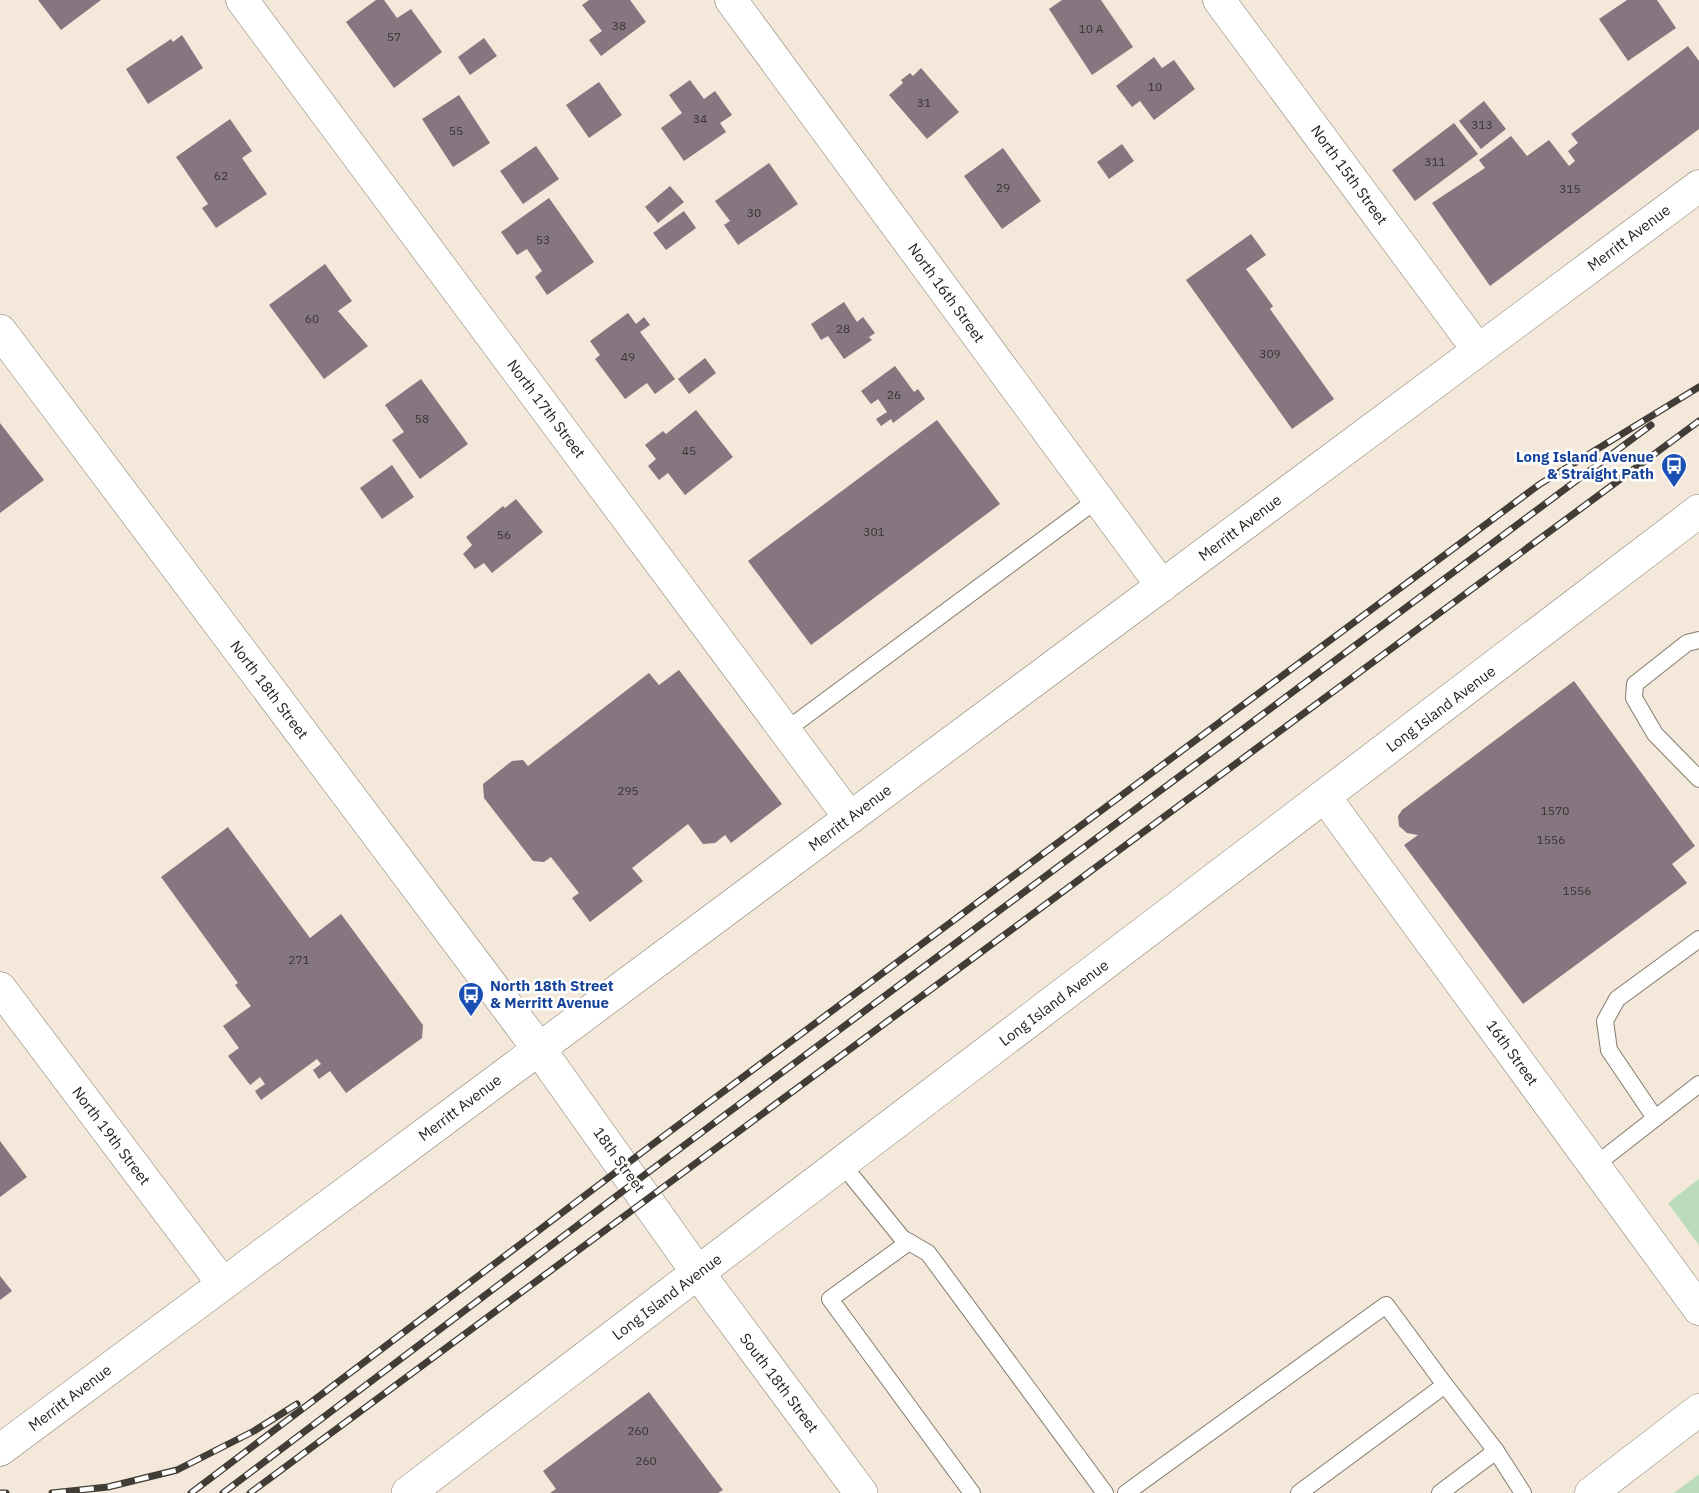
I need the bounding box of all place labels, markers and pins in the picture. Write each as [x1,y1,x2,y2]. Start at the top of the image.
place label: Long Island Avenue & Straight Path [1516,447,1654,483]
bus stop icon: Long Island Avenue & Straight Path [1659,451,1689,489]
place label: North 18th Street & Merritt Avenue [490,976,614,1012]
bus stop icon: North 18th Street & Merritt Avenue [456,980,486,1018]

